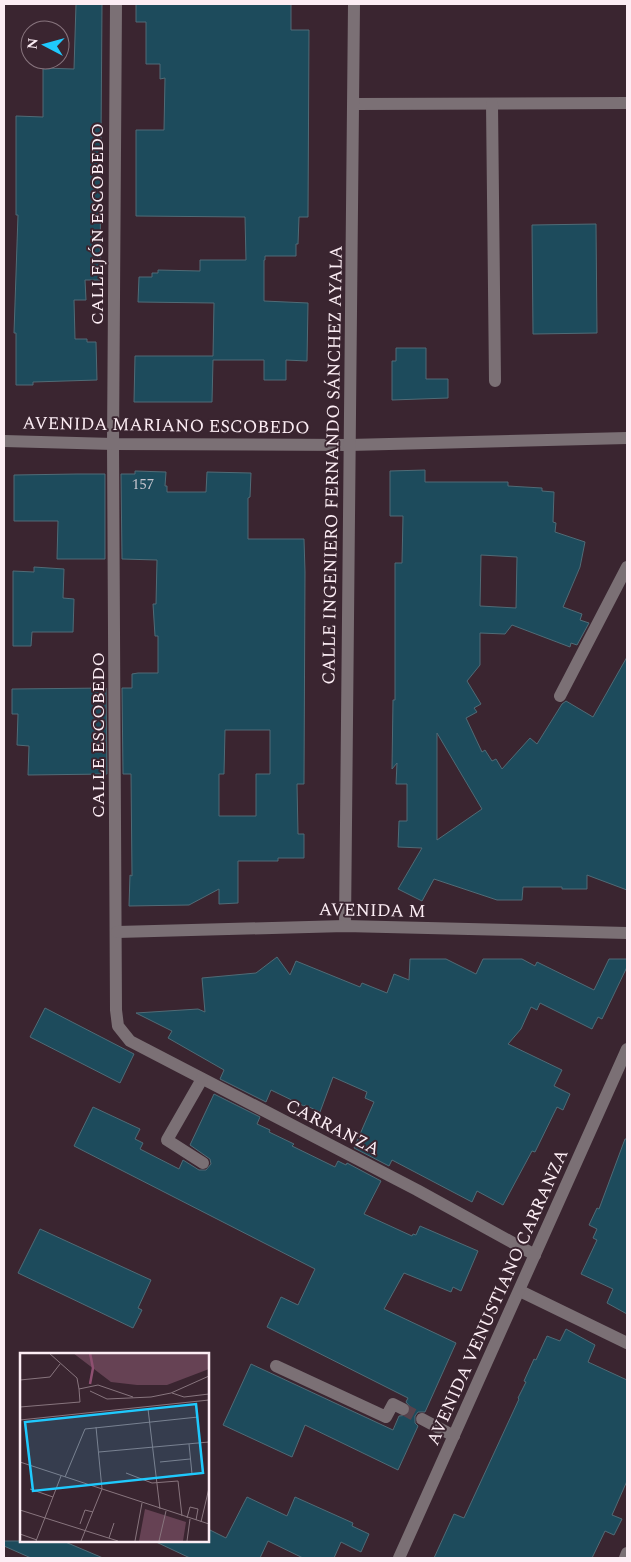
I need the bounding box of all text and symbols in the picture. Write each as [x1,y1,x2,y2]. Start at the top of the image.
north arrow [20,20,70,70]
text: N [22,37,44,50]
street label: CALLEJÓN ESCOBEDO [84,123,111,325]
street label: CALLE INGENIERO FERNANDO SÁNCHEZ AYALA [315,245,350,685]
street label: AVENIDA MARIANO ESCOBEDO [22,409,310,442]
house number: 157 [132,473,154,496]
street label: CALLE ESCOBEDO [85,652,112,818]
street label: AVENIDA M [318,896,426,925]
street label: CARRANZA [281,1092,385,1163]
street label: AVENIDA VENUSTIANO CARRANZA [420,1145,575,1450]
inset map [20,1353,209,1542]

